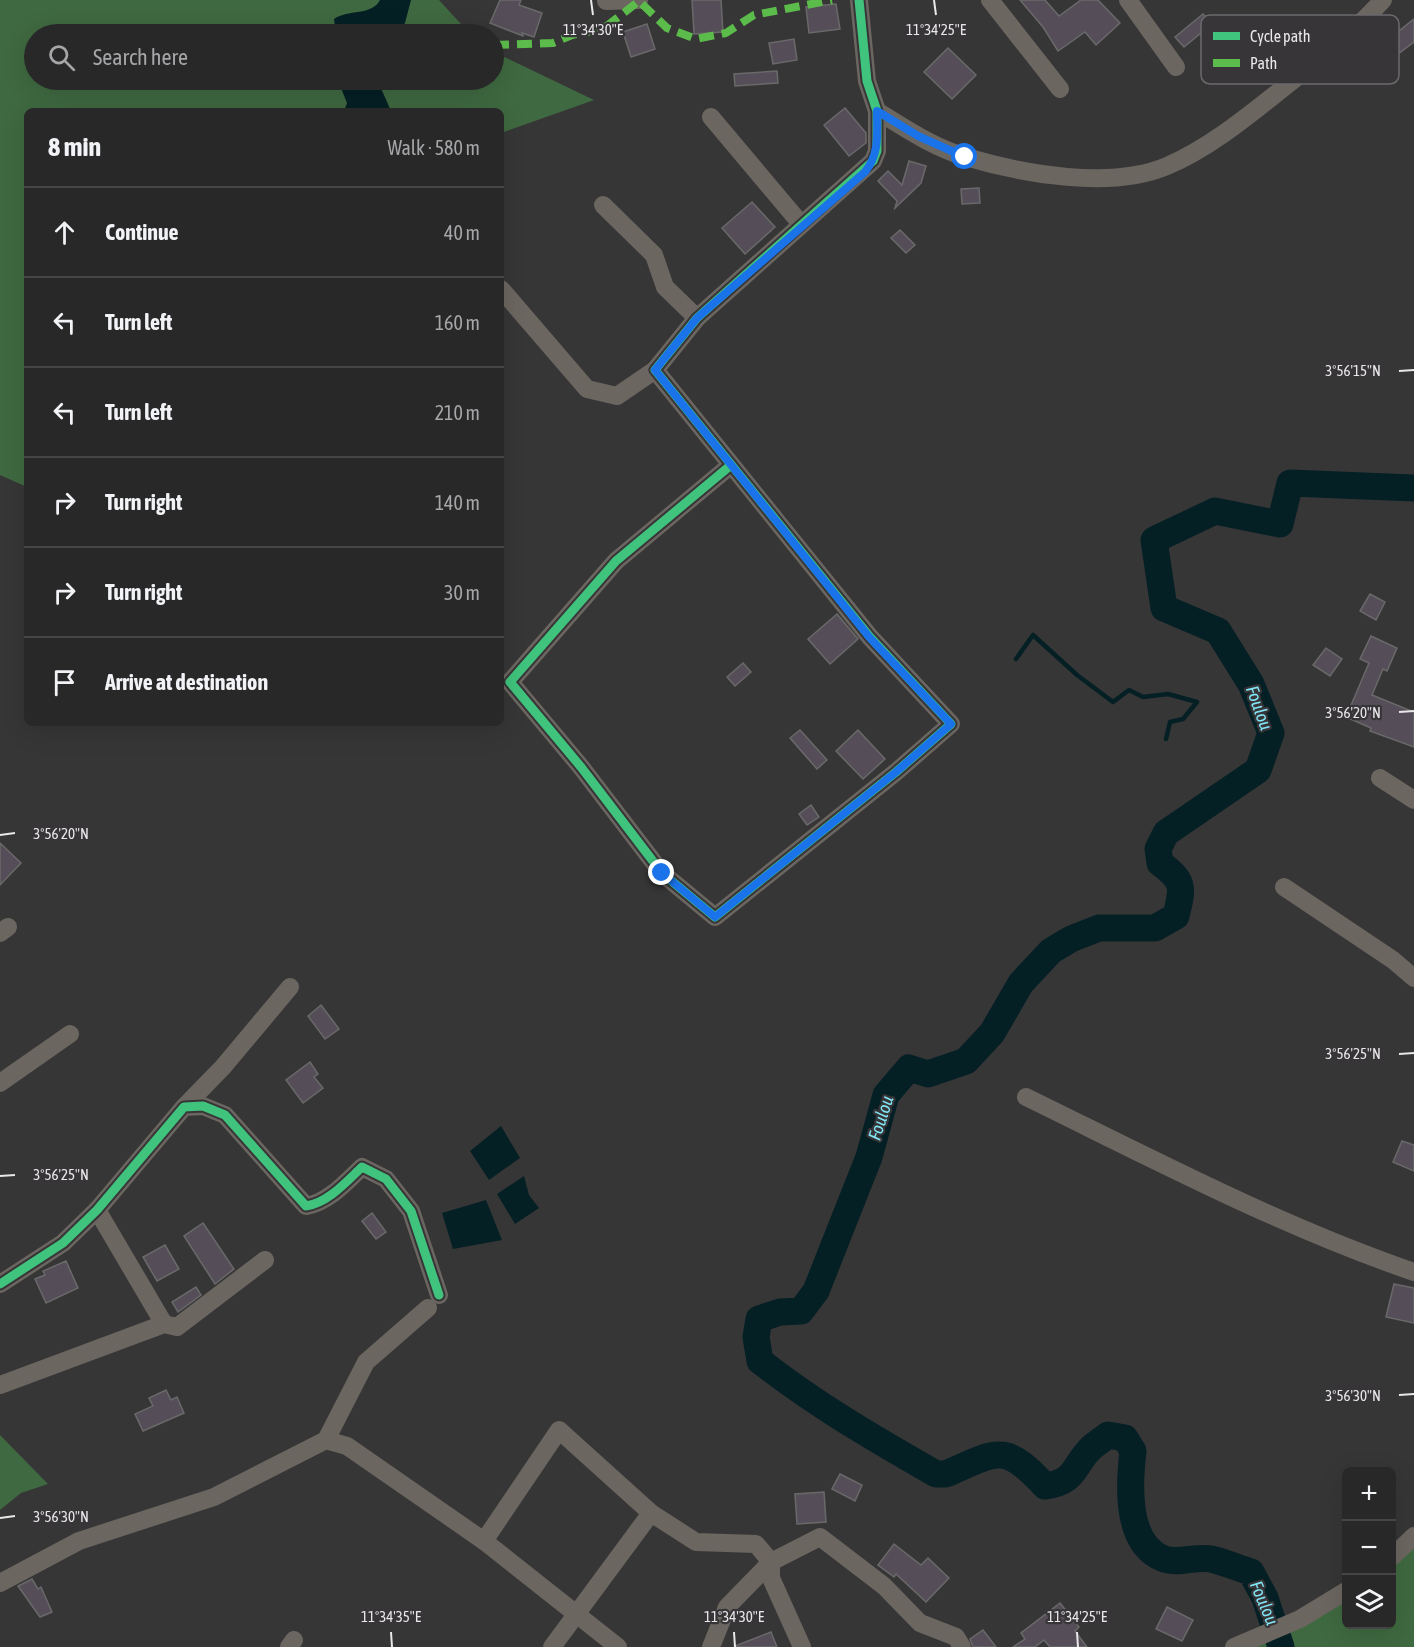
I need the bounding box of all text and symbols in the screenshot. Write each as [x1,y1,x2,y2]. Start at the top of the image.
legend [1201,15,1399,84]
text: 11°34'30"E [563,21,624,38]
text: 11°34'25"E [906,21,967,38]
search box [24,24,504,90]
text: Cycle path [1250,27,1310,46]
icon: search [45,41,78,74]
text: Search here [93,44,188,70]
text: Path [1250,54,1277,72]
text: 8 min [48,132,101,162]
text: Walk · 580 m [388,136,480,159]
route start [951,143,977,169]
icon: ahead [48,216,81,249]
text: Continue [105,219,179,245]
text: 40 m [444,221,480,244]
icon: left [48,306,81,339]
text: Turn left [105,309,172,335]
text: 160 m [435,311,480,334]
text: 3°56'15"N [1325,362,1381,379]
icon: left [48,396,81,429]
text: Turn left [105,399,172,425]
text: 210 m [435,401,480,424]
icon: right [48,486,81,519]
text: Turn right [105,489,182,515]
text: 140 m [435,491,480,514]
icon: right [48,576,81,609]
text: Turn right [105,579,182,605]
text: 30 m [444,581,480,604]
icon: arrive [48,666,81,699]
text: Arrive at destination [105,669,268,695]
water label: Foulou [1242,683,1277,733]
text: 3°56'20"N [1325,704,1381,721]
text: 3°56'20"N [33,825,89,842]
route end [648,859,674,885]
text: 3°56'25"N [1325,1045,1381,1062]
water label: Foulou [863,1093,898,1143]
text: 3°56'25"N [33,1166,89,1183]
text: 3°56'30"N [1325,1387,1381,1404]
map controls [1342,1467,1396,1629]
button: + [1342,1467,1396,1521]
text: 3°56'30"N [33,1508,89,1525]
button: − [1342,1521,1396,1575]
button: layers [1342,1575,1396,1629]
water label: Foulou [1246,1578,1283,1628]
text: 11°34'35"E [361,1608,422,1625]
text: 11°34'30"E [704,1608,765,1625]
text: 11°34'25"E [1047,1608,1108,1625]

